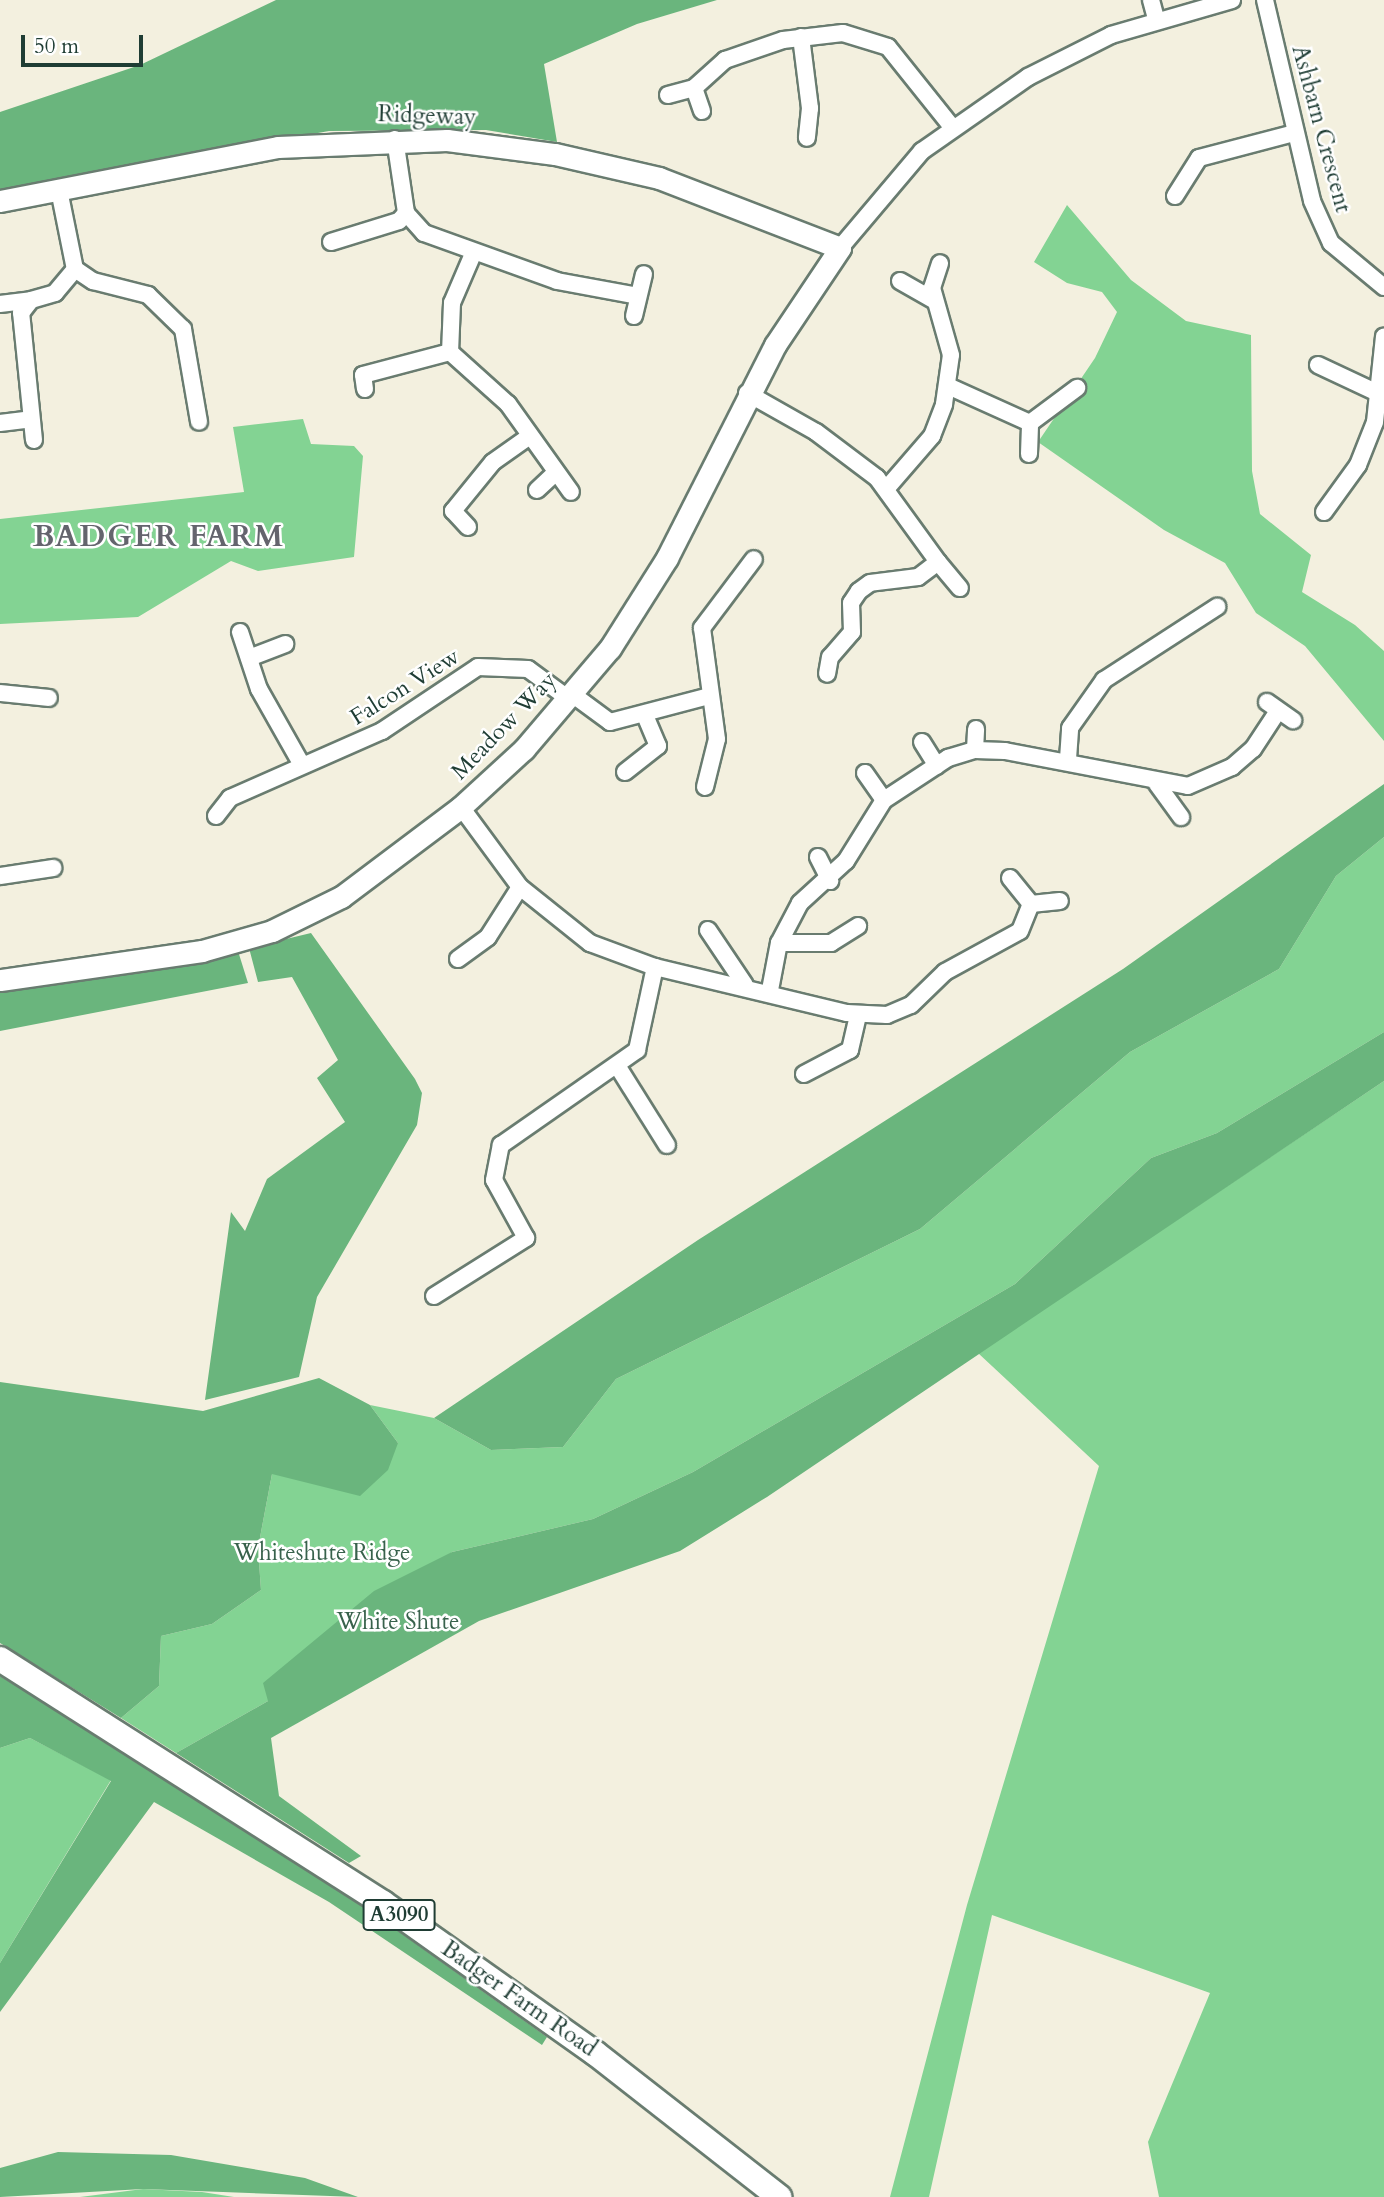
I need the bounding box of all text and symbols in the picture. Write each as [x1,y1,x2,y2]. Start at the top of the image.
scale bar [24,21,147,65]
text: 50 m [34,32,79,61]
street label: Ashbarn Crescent [1285,42,1357,216]
street label: Ridgeway [377,100,477,132]
district label: BADGER FARM [34,519,284,555]
street label: Falcon View [345,643,465,731]
street label: Meadow Way [446,666,562,786]
park label: Whiteshute Ridge [233,1539,411,1567]
park label: White Shute [337,1608,459,1636]
road number: A3090 [362,1898,436,1932]
street label: Badger Farm Road [436,1935,602,2063]

